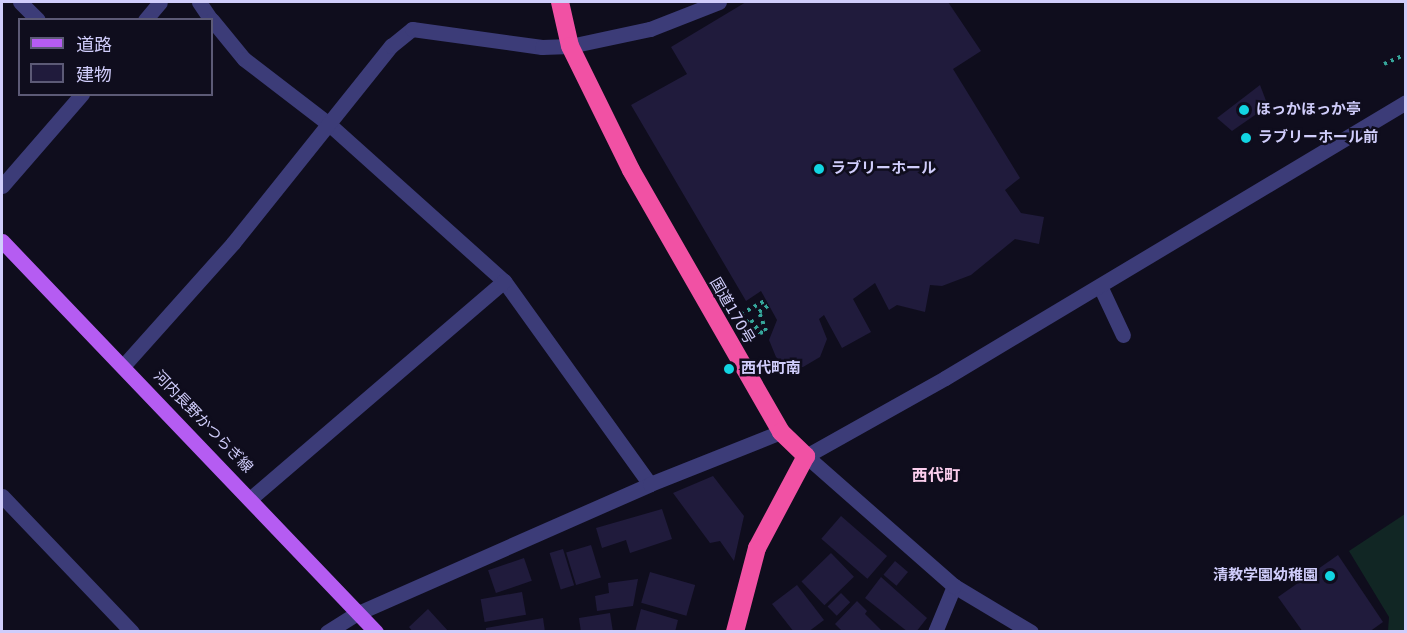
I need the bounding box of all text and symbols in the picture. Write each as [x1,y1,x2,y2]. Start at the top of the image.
legend [18,18,213,96]
text: 道路 [76,34,112,55]
text: 建物 [76,64,112,85]
place label: ほっかほっか亭 [1256,101,1361,119]
marker: ほっかほっか亭 [1237,103,1251,117]
place label: ラブリーホール前 [1258,129,1378,147]
marker: ラブリーホール前 [1239,131,1253,145]
place label: ラブリーホール [831,160,936,178]
marker: ラブリーホール [812,162,826,176]
street label: 国道170号 [706,275,758,347]
place label: 西代町南 [741,360,801,378]
marker: 西代町南 [722,362,736,376]
street label: 河内長野かつらぎ線 [150,367,256,477]
district label: 西代町 [912,466,960,486]
place label: 清教学園幼稚園 [1213,567,1318,585]
marker: 清教学園幼稚園 [1323,569,1337,583]

